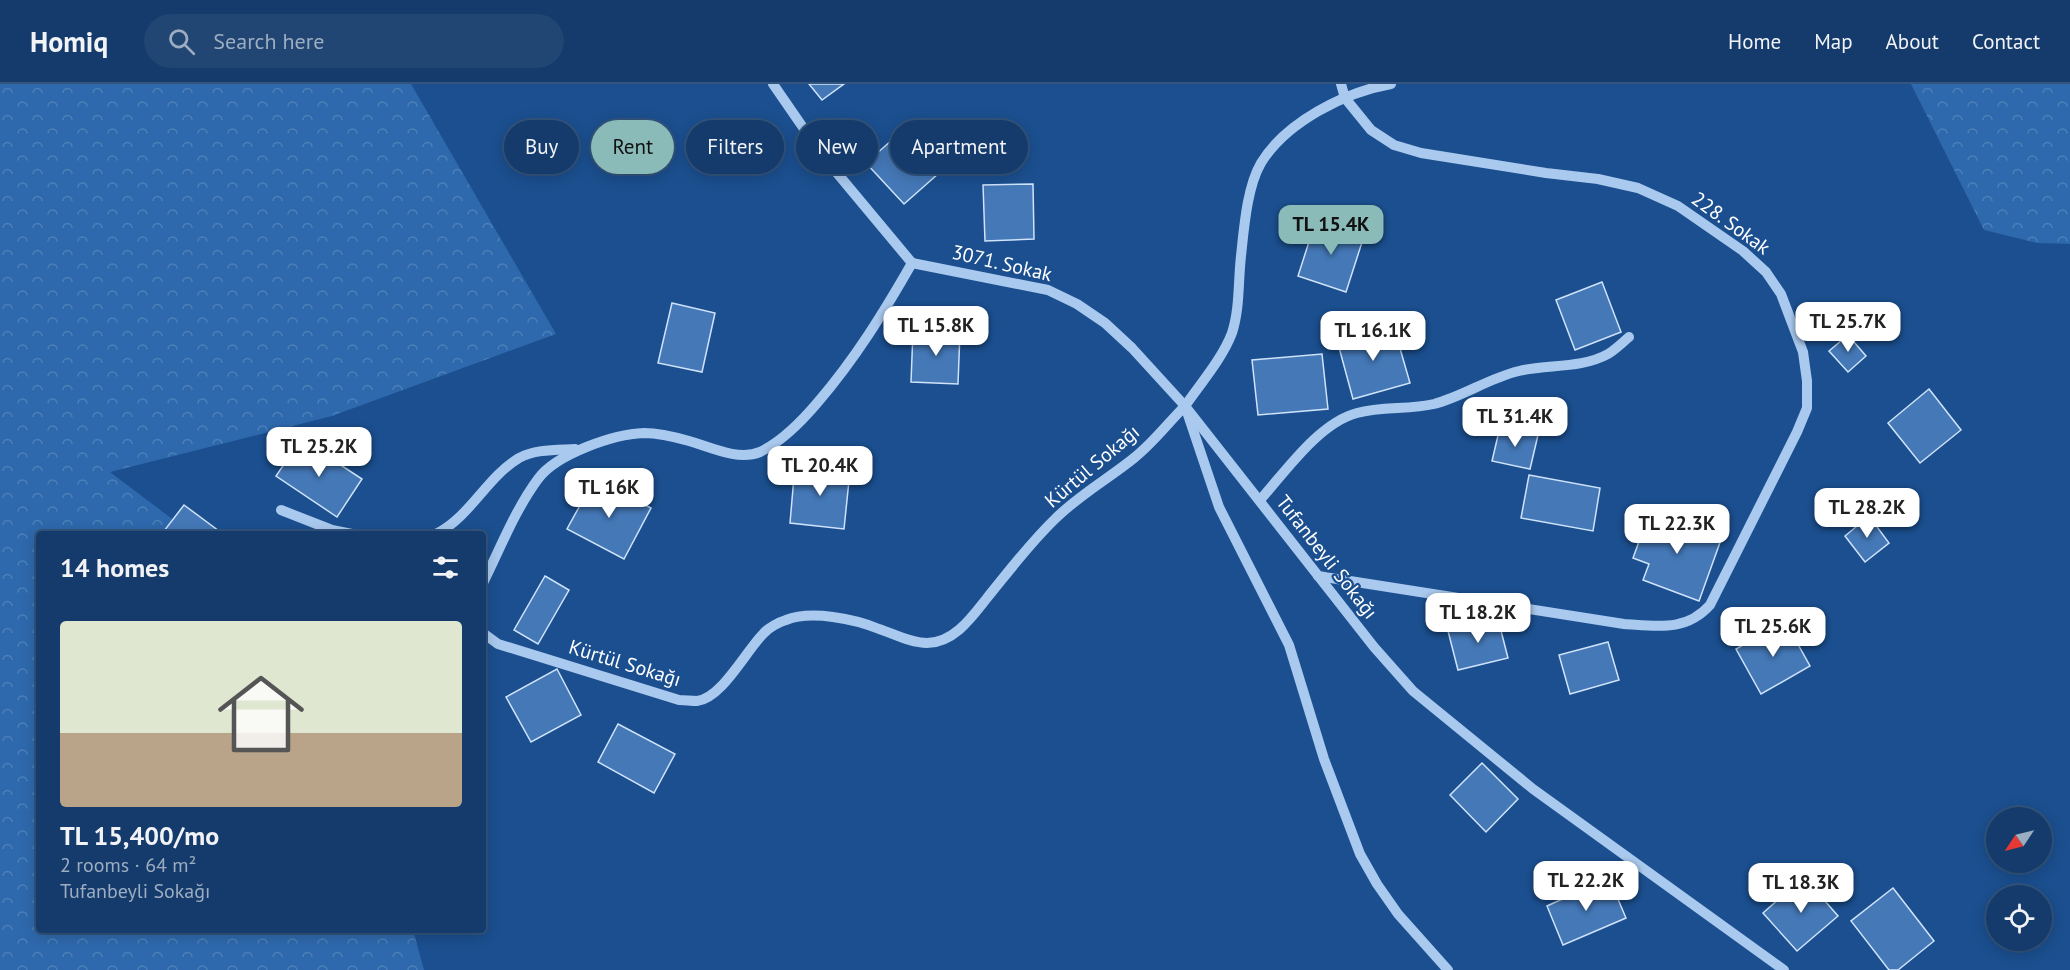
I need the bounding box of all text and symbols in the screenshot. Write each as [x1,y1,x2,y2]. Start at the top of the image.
search box [144,14,564,68]
text: Homiq [30,23,108,60]
icon: search [165,25,198,58]
text: Search here [213,27,324,55]
text: Home [1728,28,1781,55]
text: Map [1814,28,1853,55]
text: About [1886,28,1939,55]
text: Contact [1972,28,2040,55]
chip: Buy [504,120,579,174]
chip: Rent [591,120,674,174]
chip: Filters [686,120,784,174]
chip: New [796,120,878,174]
chip: Apartment [890,120,1028,174]
street label: 228. Sokak [1686,186,1776,261]
pin: TL 15.4K [1269,205,1393,256]
text: TL 15.4K [1292,211,1370,237]
street label: 3071. Sokak [949,239,1055,287]
pin: TL 25.7K [1786,302,1910,353]
pin: TL 15.8K [874,306,998,357]
text: TL 25.7K [1809,308,1887,334]
pin: TL 16.1K [1311,311,1435,362]
text: TL 15.8K [897,312,975,338]
text: TL 16.1K [1334,317,1412,343]
pin: TL 31.4K [1453,397,1577,448]
text: TL 31.4K [1476,403,1554,429]
street label: Kürtül Sokağı [1039,419,1145,513]
pin: TL 25.2K [257,427,381,478]
text: TL 25.2K [280,433,358,459]
pin: TL 20.4K [758,446,882,497]
text: TL 20.4K [781,452,859,478]
pin: TL 16K [560,468,658,519]
text: TL 16K [579,474,639,500]
pin: TL 28.2K [1805,488,1929,539]
street label: Tufanbeyli Sokağı [1270,490,1384,624]
text: TL 28.2K [1828,494,1906,520]
pin: TL 22.3K [1615,504,1739,555]
text: TL 22.3K [1638,510,1716,536]
text: 14 homes [60,551,169,584]
icon: filters [429,551,462,584]
pin: TL 18.2K [1416,593,1540,644]
text: TL 18.2K [1439,599,1517,625]
pin: TL 25.6K [1711,607,1835,658]
text: TL 25.6K [1734,613,1812,639]
street label: Kürtül Sokağı [566,634,684,692]
icon: home [207,660,315,768]
north arrow [1986,807,2052,873]
map controls [1986,807,2052,951]
text: TL 15,400/mo [60,819,219,852]
text: 2 rooms · 64 m² [60,852,196,878]
pin: TL 22.2K [1524,861,1648,912]
pin: TL 18.3K [1739,863,1863,914]
text: TL 22.2K [1547,867,1625,893]
text: TL 18.3K [1762,869,1840,895]
text: Tufanbeyli Sokağı [60,878,210,904]
button: locate [1986,885,2052,951]

